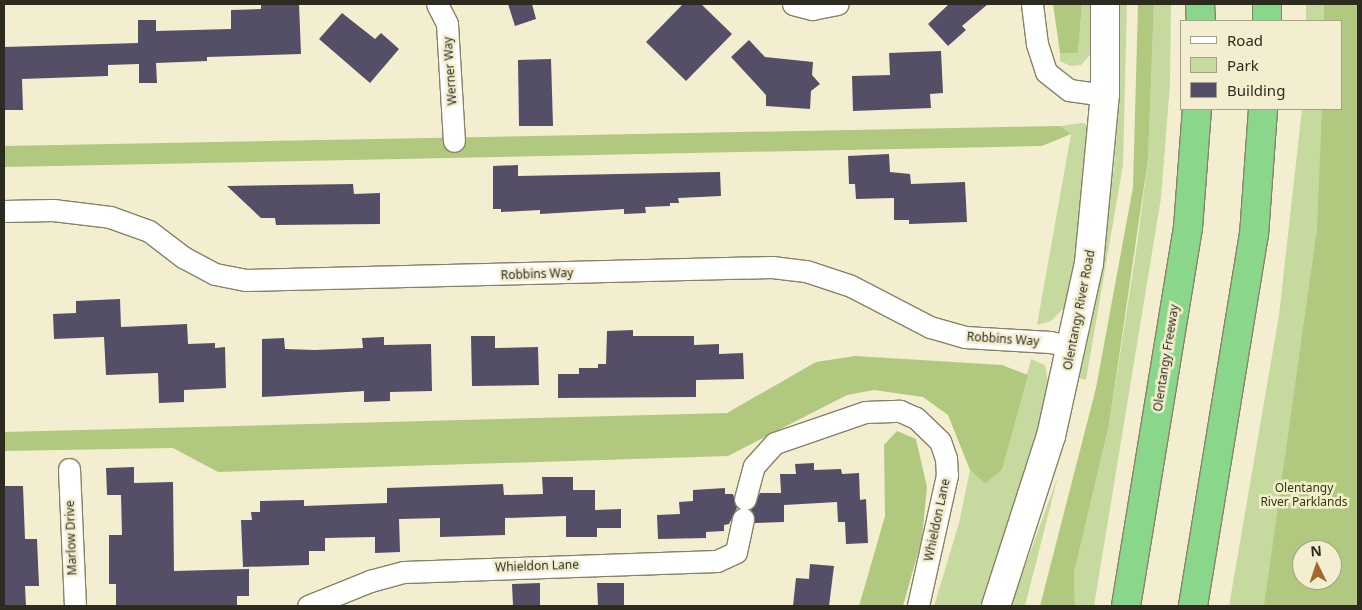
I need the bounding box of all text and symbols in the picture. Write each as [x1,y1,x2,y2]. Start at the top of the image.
legend [1180,20,1342,110]
text: Road [1227,30,1263,50]
street label: Werner Way [440,36,460,106]
text: Park [1227,55,1259,75]
text: Building [1227,80,1285,100]
street label: Olentangy River Road [1060,249,1098,371]
street label: Robbins Way [500,266,574,282]
street label: Olentangy Freeway [1150,303,1182,413]
street label: Robbins Way [966,329,1040,349]
street label: Whieldon Lane [921,477,953,563]
park label: Olentangy River Parklands [1260,481,1348,509]
street label: Marlow Drive [62,500,80,576]
north arrow [1292,540,1342,590]
text: N [1310,541,1322,560]
street label: Whieldon Lane [495,557,579,575]

